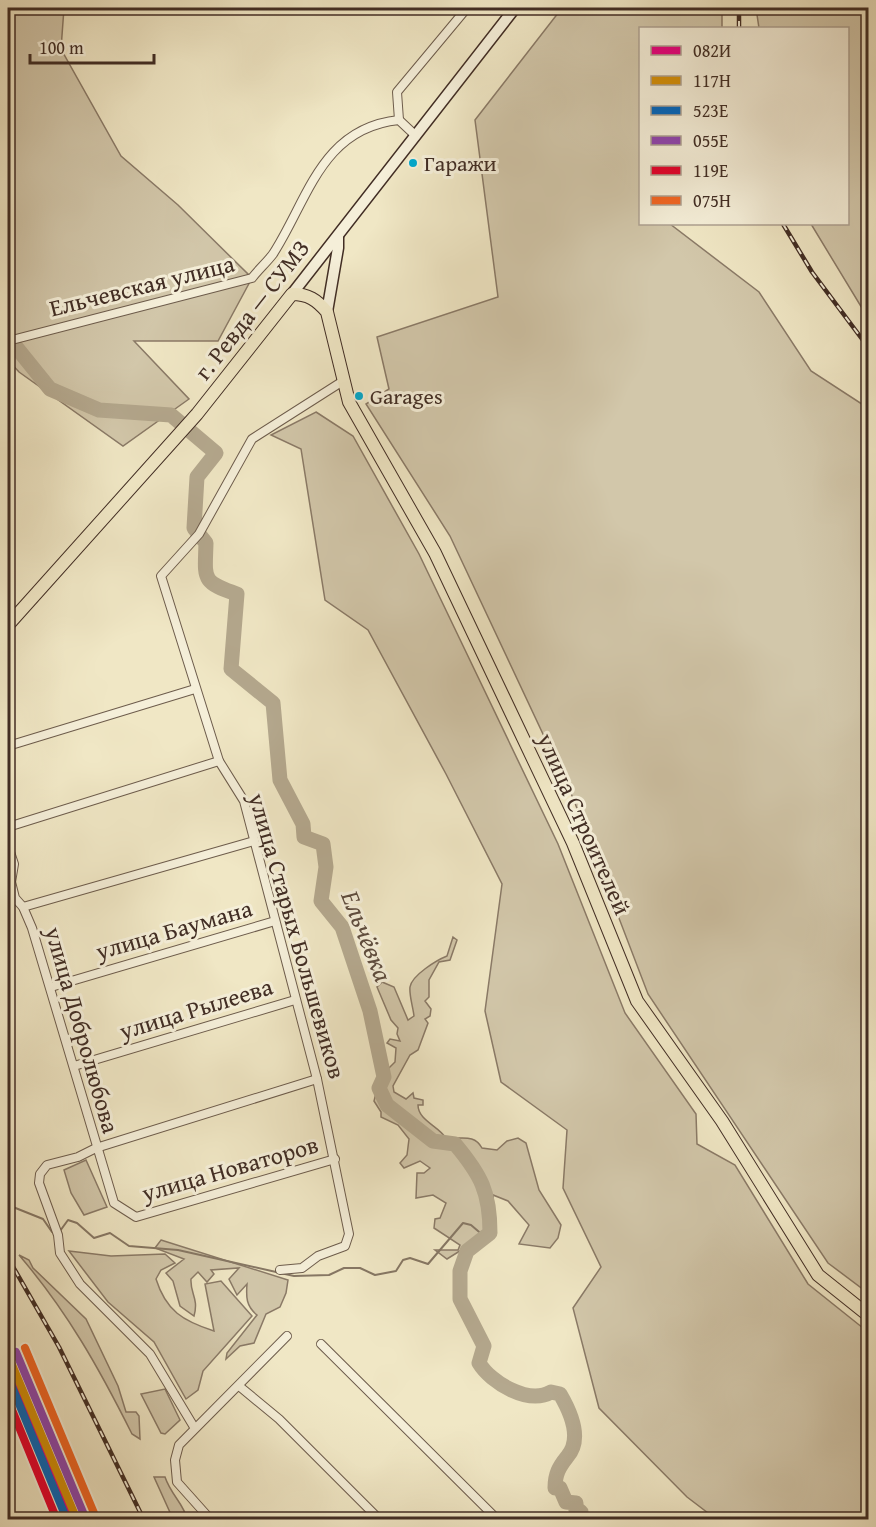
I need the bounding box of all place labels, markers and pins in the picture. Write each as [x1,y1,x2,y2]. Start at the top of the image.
place label: Гаражи [424,147,497,179]
marker: Гаражи [407,157,419,169]
place label: Garages [370,380,443,412]
marker: Garages [353,390,365,402]

